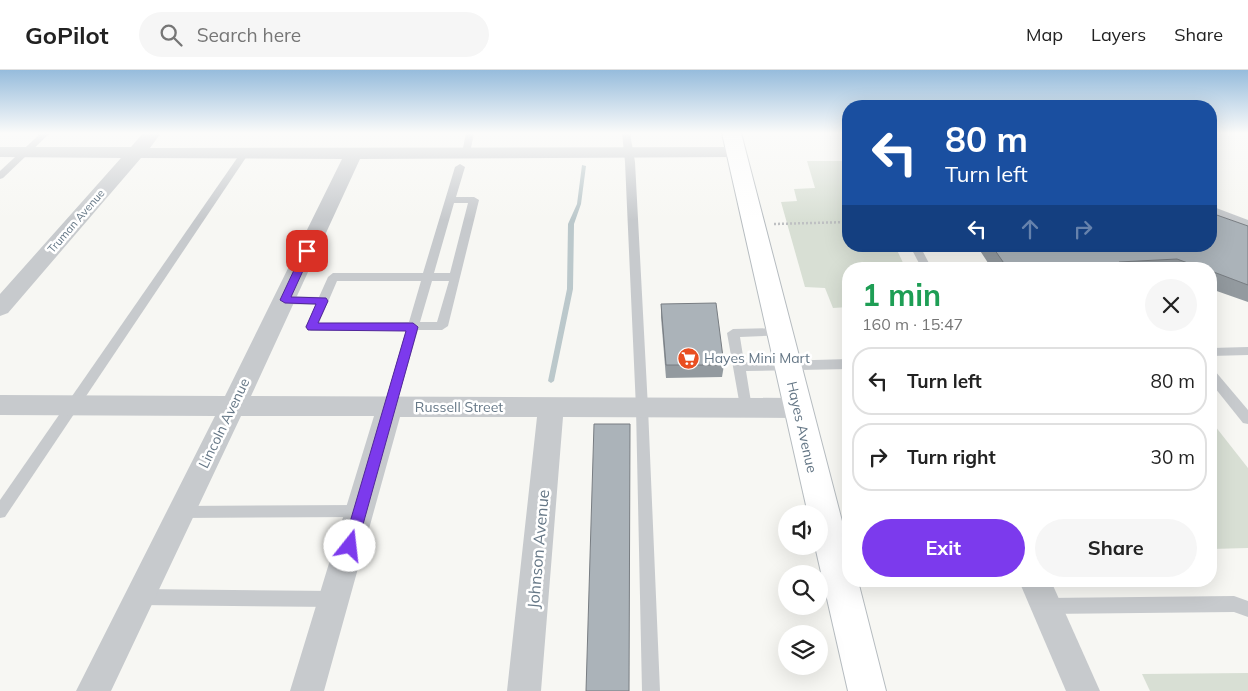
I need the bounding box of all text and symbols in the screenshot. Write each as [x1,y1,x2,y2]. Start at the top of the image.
search box [139,12,489,57]
text: GoPilot [25,20,109,50]
icon: search [157,21,185,49]
text: Search here [197,23,301,47]
text: Map [1026,23,1063,46]
text: Layers [1091,23,1146,46]
text: Share [1174,23,1223,46]
text: 80 m [945,117,1028,161]
icon: left [862,120,927,185]
text: Turn left [945,160,1028,188]
street label: Truman Avenue [44,186,108,256]
icon: left [963,215,991,243]
icon: ahead [1016,215,1044,243]
icon: right [1069,215,1097,243]
pin [286,230,328,272]
icon: arrive [293,237,321,265]
text: 1 min [862,276,941,314]
button: close [1145,279,1197,331]
text: 160 m · 15:47 [862,314,963,334]
supermarket icon: Hayes Mini Mart [676,346,700,370]
place label: Hayes Mini Mart [704,349,810,367]
icon: left [864,367,892,395]
text: Turn left [907,369,982,393]
text: 80 m [1151,369,1195,393]
street label: Lincoln Avenue [194,375,254,471]
street label: Hayes Avenue [783,379,821,475]
street label: Russell Street [415,398,503,416]
icon: right [864,443,892,471]
text: Turn right [907,445,996,469]
text: 30 m [1151,445,1195,469]
street label: Johnson Avenue [523,489,553,609]
map controls [778,505,828,675]
button: sound [778,505,828,555]
position arrow [323,519,375,571]
button: Exit [862,519,1025,577]
button: Share [1035,519,1197,577]
button: search [778,565,828,615]
button: layers [778,625,828,675]

